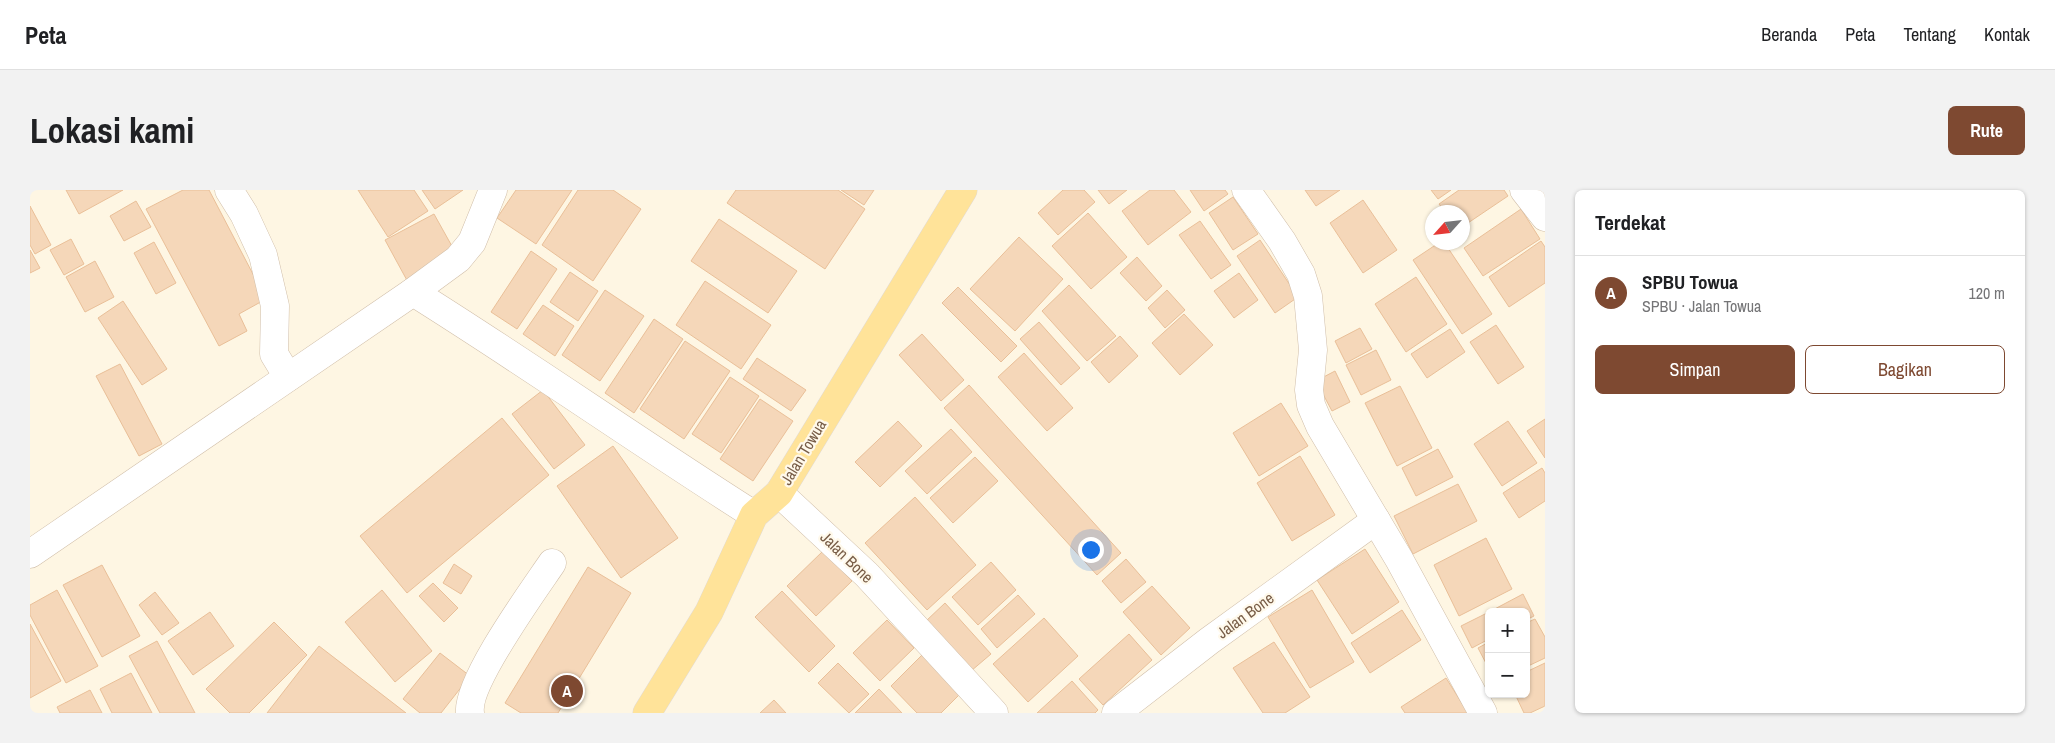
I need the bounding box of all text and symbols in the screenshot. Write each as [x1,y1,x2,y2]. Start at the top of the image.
text: Peta [25,19,67,51]
text: Beranda [1761,22,1817,47]
text: Peta [1845,22,1876,47]
text: Tentang [1904,22,1956,47]
text: Kontak [1984,22,2030,47]
button: Rute [1948,106,2025,155]
text: Lokasi kami [30,107,194,154]
north arrow [1425,205,1470,250]
text: Terdekat [1595,208,1666,237]
text: SPBU Towua [1642,269,1738,295]
text: A [1606,282,1616,304]
text: 120 m [1969,282,2005,304]
text: SPBU · Jalan Towua [1642,295,1761,317]
button: Simpan [1595,345,1795,394]
button: Bagikan [1805,345,2005,394]
street label: Jalan Towua [775,415,832,489]
street label: Jalan Bone [816,526,878,588]
your location [1078,537,1104,563]
street label: Jalan Bone [1212,587,1278,643]
map controls [1485,608,1530,698]
button: + [1485,608,1530,653]
button: − [1485,653,1530,698]
pin: A [551,672,583,710]

